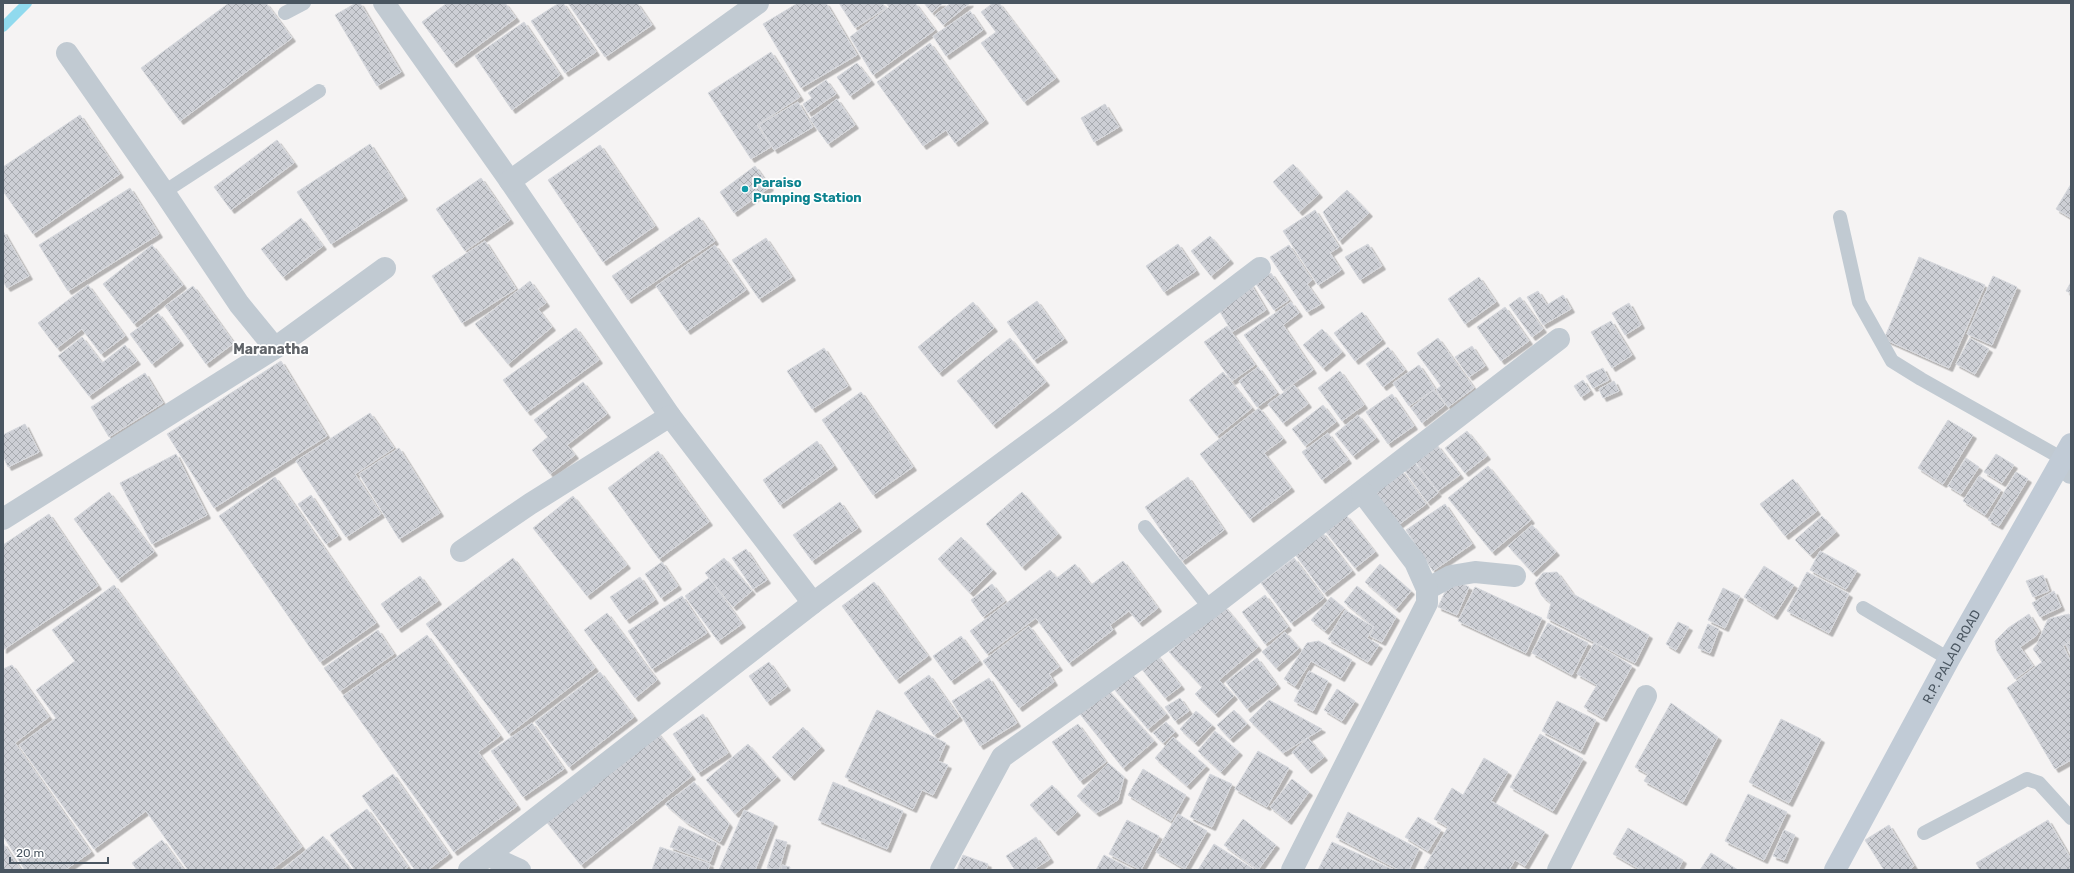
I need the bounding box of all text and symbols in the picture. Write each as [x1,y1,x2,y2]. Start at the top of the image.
place label: Paraiso Pumping Station [753,175,862,205]
marker: Paraiso Pumping Station [740,184,750,194]
district label: Maranatha [233,341,309,358]
street label: R.P. PALAD ROAD [1919,607,1983,706]
scale bar [10,839,108,865]
text: 20 m [16,846,44,860]

